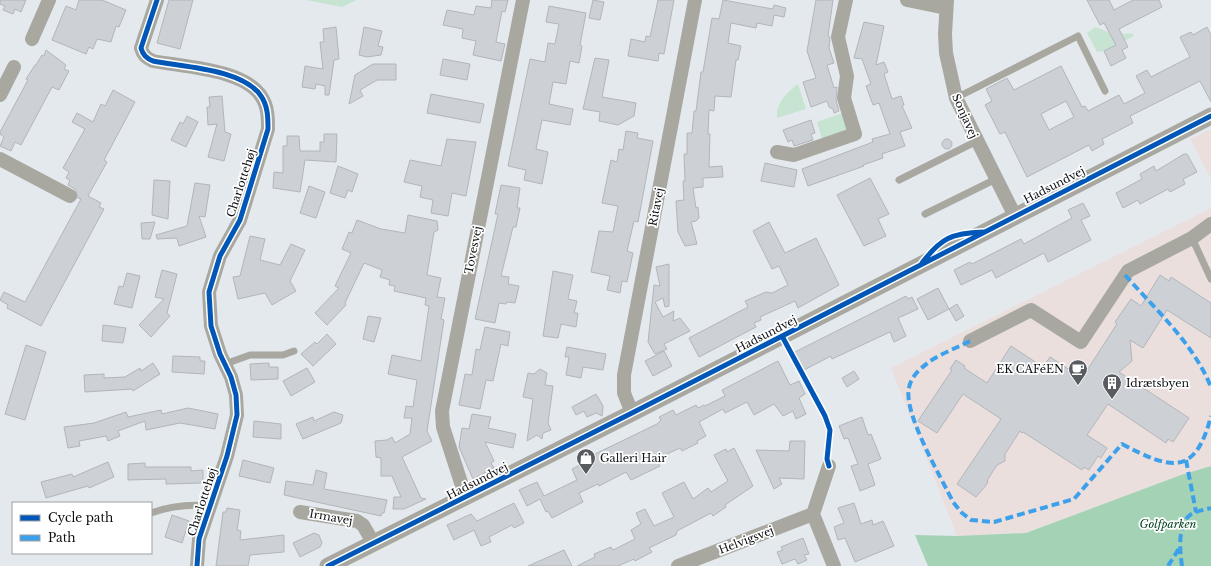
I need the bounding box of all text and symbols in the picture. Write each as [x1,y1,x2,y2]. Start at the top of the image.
street label: Sonjavej [949,92,981,140]
street label: Charlottehøj [223,147,259,219]
street label: Hadsundvej [1021,164,1087,206]
street label: Ritavej [645,187,667,227]
street label: Tovesvej [462,225,484,275]
street label: Hadsundvej [733,313,799,355]
cafe icon: EK CAFéEN [1067,358,1089,386]
place label: EK CAFéEN [996,362,1064,376]
building icon: Idrætsbyen [1101,372,1123,400]
place label: Idrætsbyen [1126,376,1190,390]
shop icon: Galleri Hair [575,447,597,475]
place label: Galleri Hair [600,451,667,465]
street label: Hadsundvej [444,460,510,502]
street label: Charlottehøj [184,466,220,538]
legend [12,502,152,554]
street label: Irmavej [308,506,354,528]
text: Cycle path [48,510,113,525]
park label: Golfparken [1140,517,1196,531]
street label: Helvigsvej [717,523,775,557]
text: Path [48,530,76,545]

